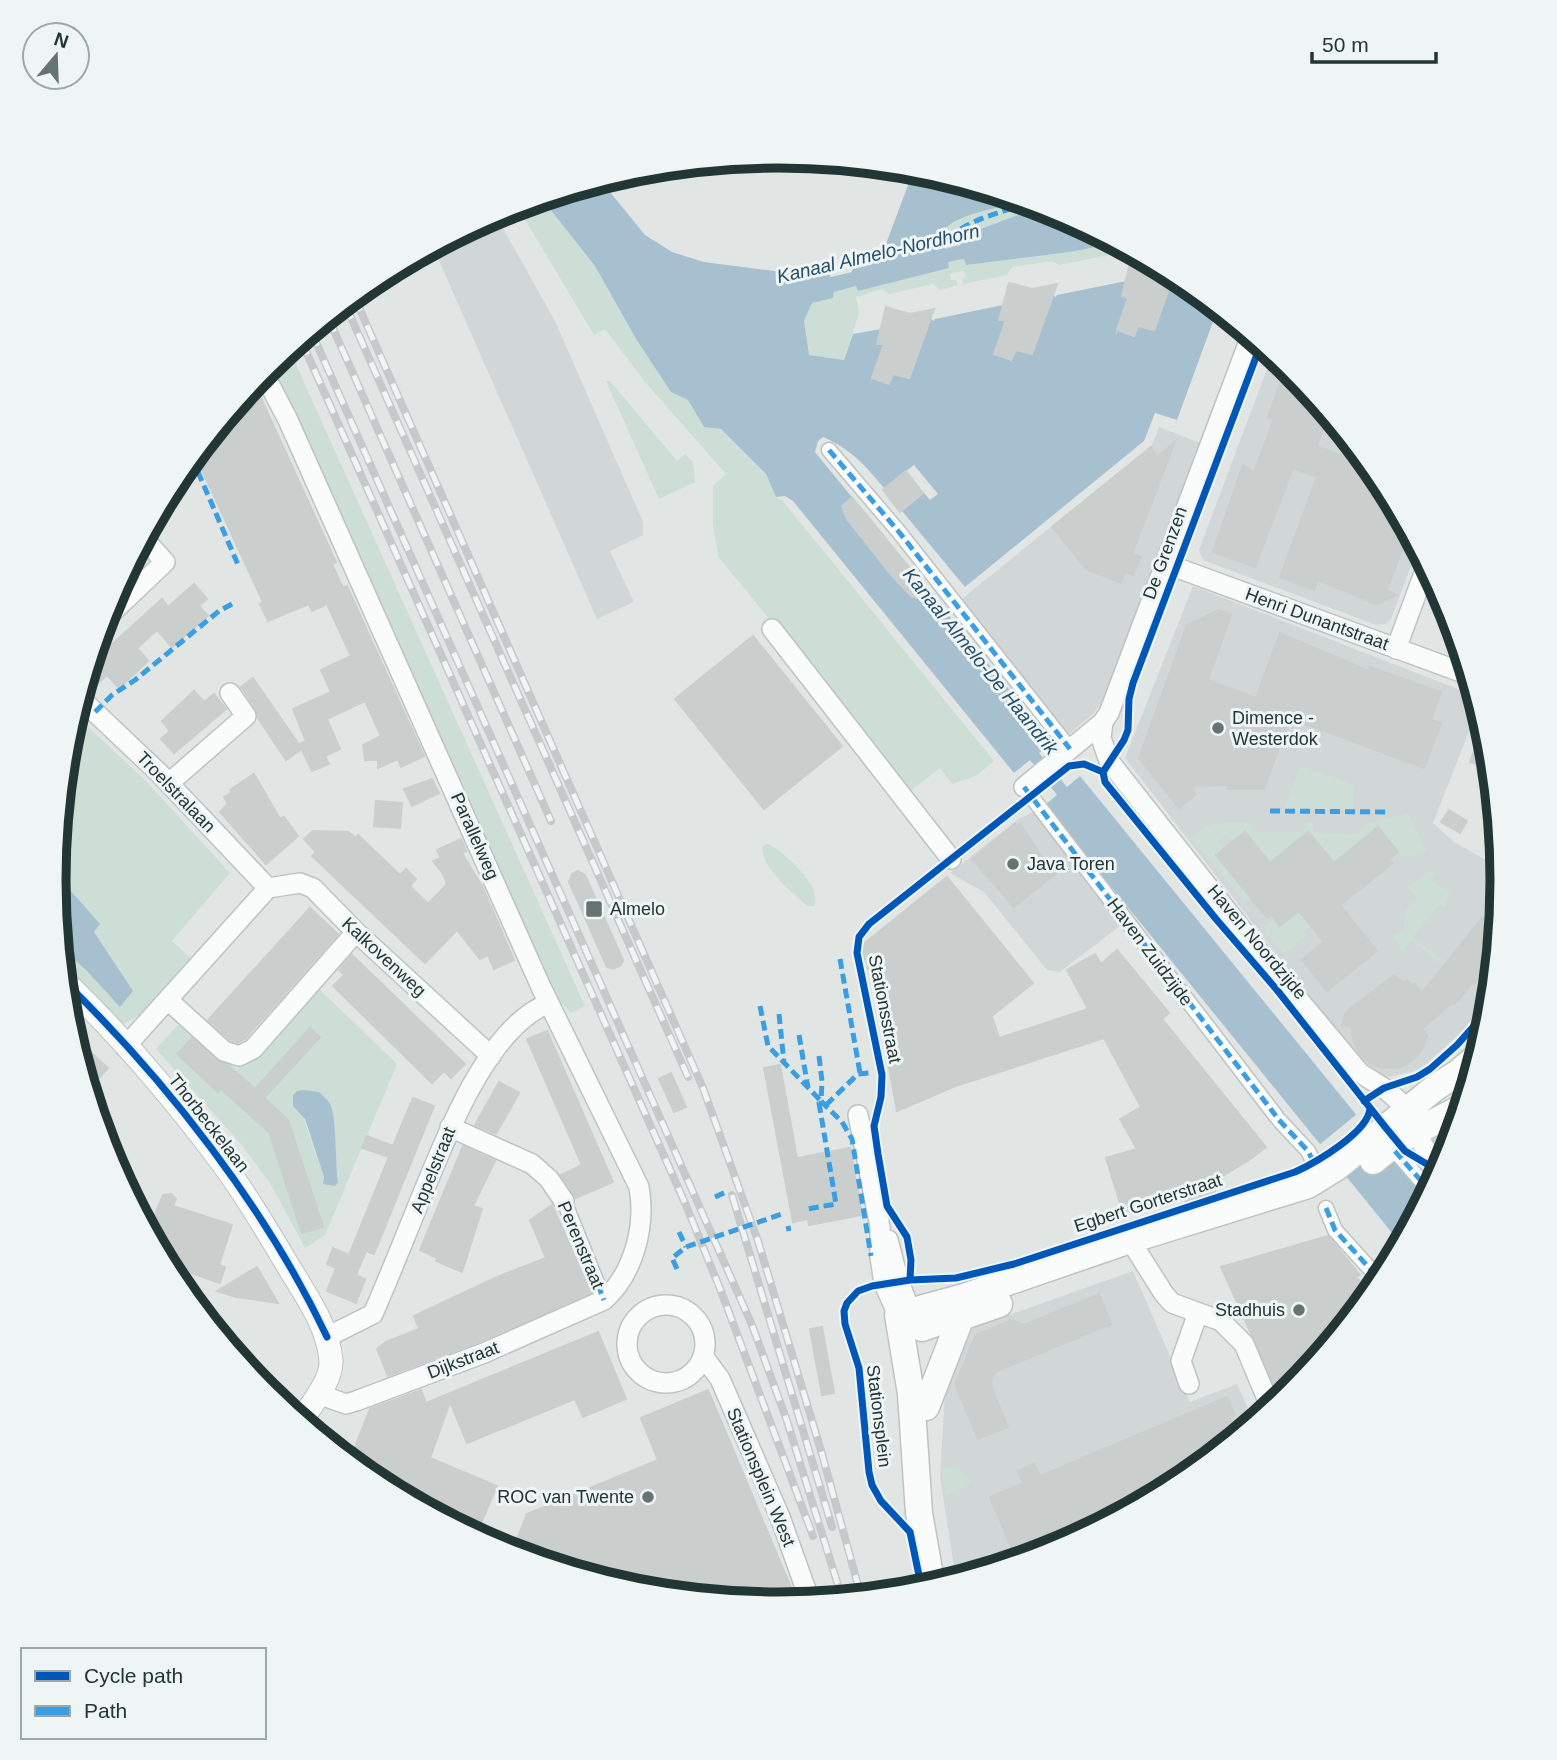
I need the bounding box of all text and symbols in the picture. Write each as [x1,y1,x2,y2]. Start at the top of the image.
north arrow [21,21,91,91]
scale bar [1312,21,1436,65]
text: N [51,28,71,53]
text: 50 m [1322,33,1369,56]
water label: Kanaal Almelo-Nordhorn [775,220,981,287]
street label: De Grenzen [1139,504,1191,602]
water label: Kanaal Almelo-De Haandrik [899,564,1063,760]
street label: Henri Dunantstraat [1243,584,1391,654]
place label: Dimence - Westerdok [1232,708,1319,749]
marker: Dimence - Westerdok [1210,720,1226,736]
street label: Troelstralaan [133,748,219,836]
street label: Parallelweg [447,789,503,883]
place label: Java Toren [1027,854,1115,874]
marker: Java Toren [1005,856,1021,872]
street label: Haven Noordzijde [1203,881,1311,1003]
street label: Haven Zuidzijde [1103,894,1197,1010]
marker: Almelo [584,899,604,919]
place label: Almelo [610,899,665,919]
street label: Kalkovenweg [338,913,430,1001]
street label: Stationsstraat [865,953,905,1065]
street label: Thorbeckelaan [164,1070,254,1176]
street label: Appelstraat [407,1124,459,1216]
street label: Egbert Gorterstraat [1072,1170,1224,1236]
street label: Perenstraat [554,1198,608,1292]
place label: Stadhuis [1215,1300,1285,1320]
marker: Stadhuis [1291,1302,1307,1318]
street label: Dijkstraat [424,1337,502,1383]
street label: Stationsplein [863,1364,895,1468]
street label: Stationsplein West [723,1405,799,1549]
place label: ROC van Twente [497,1487,634,1507]
marker: ROC van Twente [640,1489,656,1505]
legend [21,1648,266,1739]
text: Cycle path [84,1664,183,1687]
text: Path [84,1699,127,1722]

